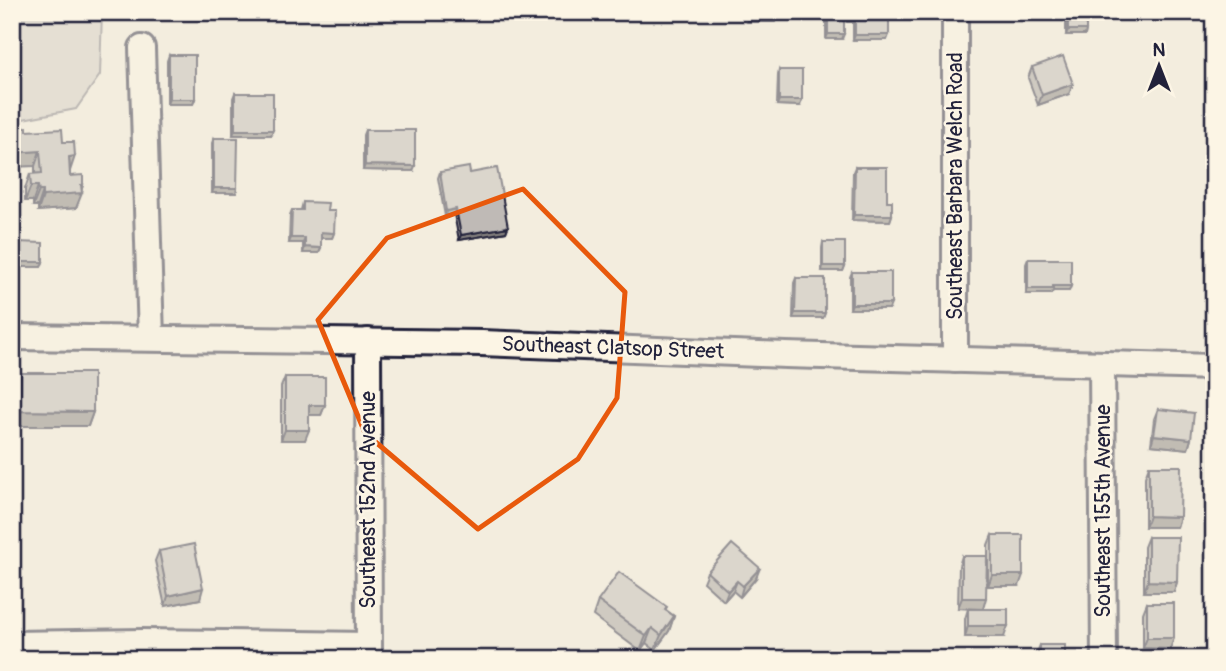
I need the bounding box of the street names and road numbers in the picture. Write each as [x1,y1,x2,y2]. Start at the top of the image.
street label: Southeast Barbara Welch Road [942,52,969,320]
street label: Southeast Clatsop Street [501,331,725,365]
street label: Southeast 152nd Avenue [355,391,382,609]
street label: Southeast 155th Avenue [1090,404,1117,618]

